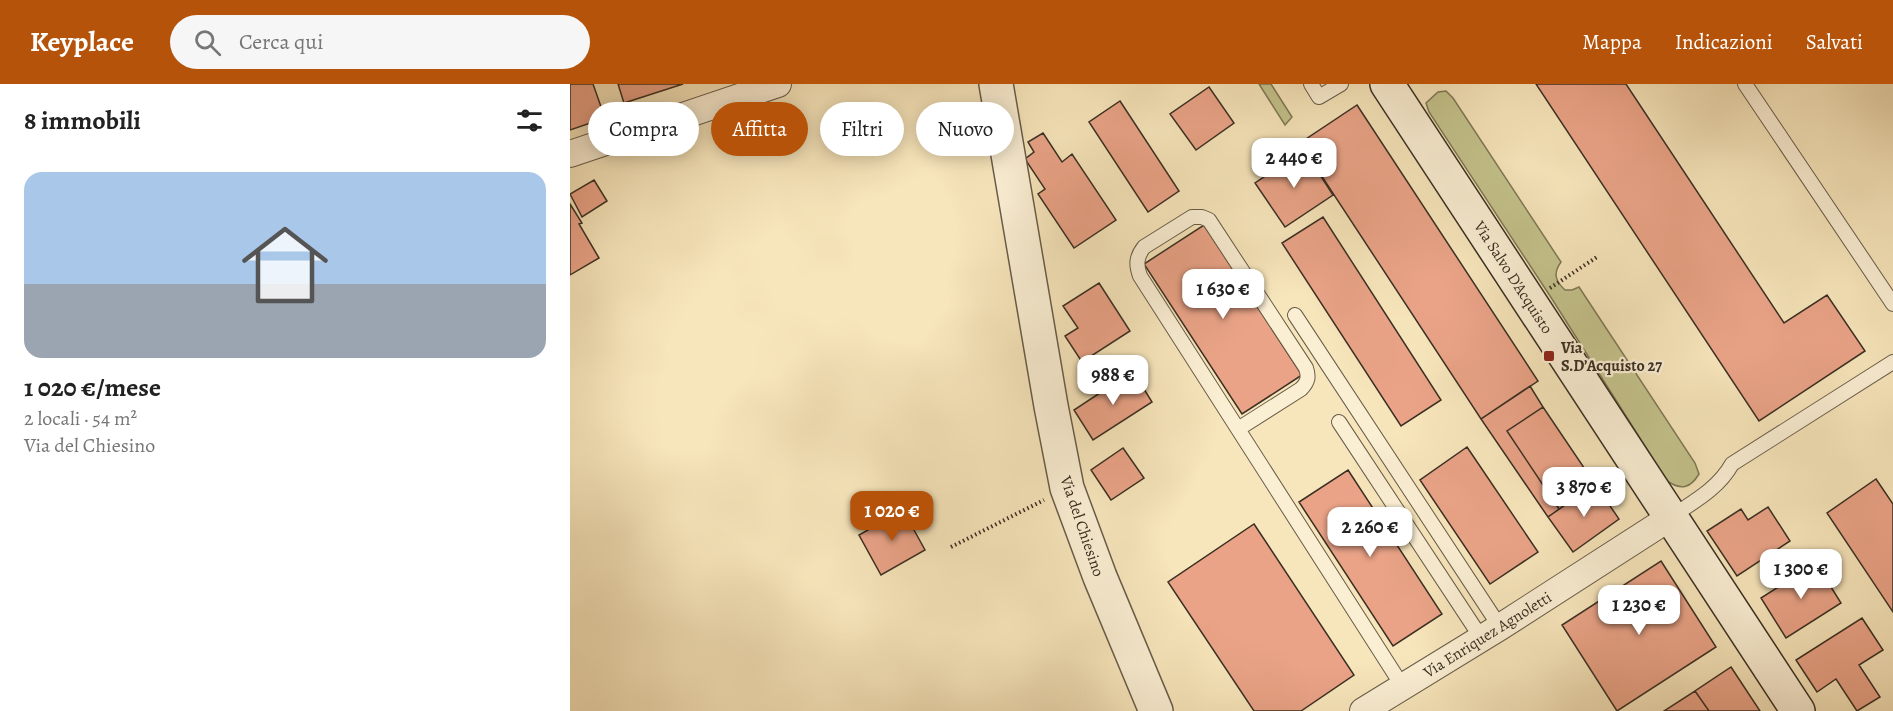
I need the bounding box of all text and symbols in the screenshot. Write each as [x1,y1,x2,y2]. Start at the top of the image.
search box [170,15,590,69]
text: Keyplace [30,23,134,61]
icon: search [191,26,224,59]
text: Cerca qui [239,27,323,57]
text: Mappa [1582,28,1642,56]
text: Indicazioni [1675,28,1773,56]
text: Salvati [1806,28,1863,56]
chip: Compra [588,102,699,156]
chip: Affitta [711,102,808,156]
chip: Filtri [820,102,904,156]
chip: Nuovo [916,102,1014,156]
text: 8 immobili [24,103,141,138]
icon: filters [513,104,546,137]
pin: 2 440 € [1239,138,1349,189]
text: 2 440 € [1266,144,1322,171]
icon: home [231,211,339,319]
street label: Via Salvo D'Acquisto [1468,216,1558,338]
pin: 1 630 € [1168,269,1278,320]
text: 1 630 € [1196,275,1250,302]
place label: Via S.D’Acquisto 27 [1560,337,1662,377]
marker: Via S.D’Acquisto 27 [1542,349,1556,363]
pin: 988 € [1071,355,1155,406]
text: 988 € [1091,361,1135,388]
text: 1 020 €/mese [24,370,161,405]
text: 2 locali · 54 m² [24,405,137,432]
text: Via del Chiesino [24,432,155,459]
pin: 3 870 € [1529,467,1639,518]
street label: Via del Chiesino [1054,472,1110,580]
text: 3 870 € [1556,473,1612,500]
pin: 1 020 € [837,491,947,542]
text: 1 020 € [864,497,920,524]
pin: 2 260 € [1315,507,1425,558]
text: 2 260 € [1341,513,1399,540]
pin: 1 300 € [1746,549,1856,600]
text: 1 300 € [1774,555,1828,582]
pin: 1 230 € [1584,585,1694,636]
street label: Via Enriquez Agnoletti [1418,586,1556,684]
text: 1 230 € [1612,591,1666,618]

